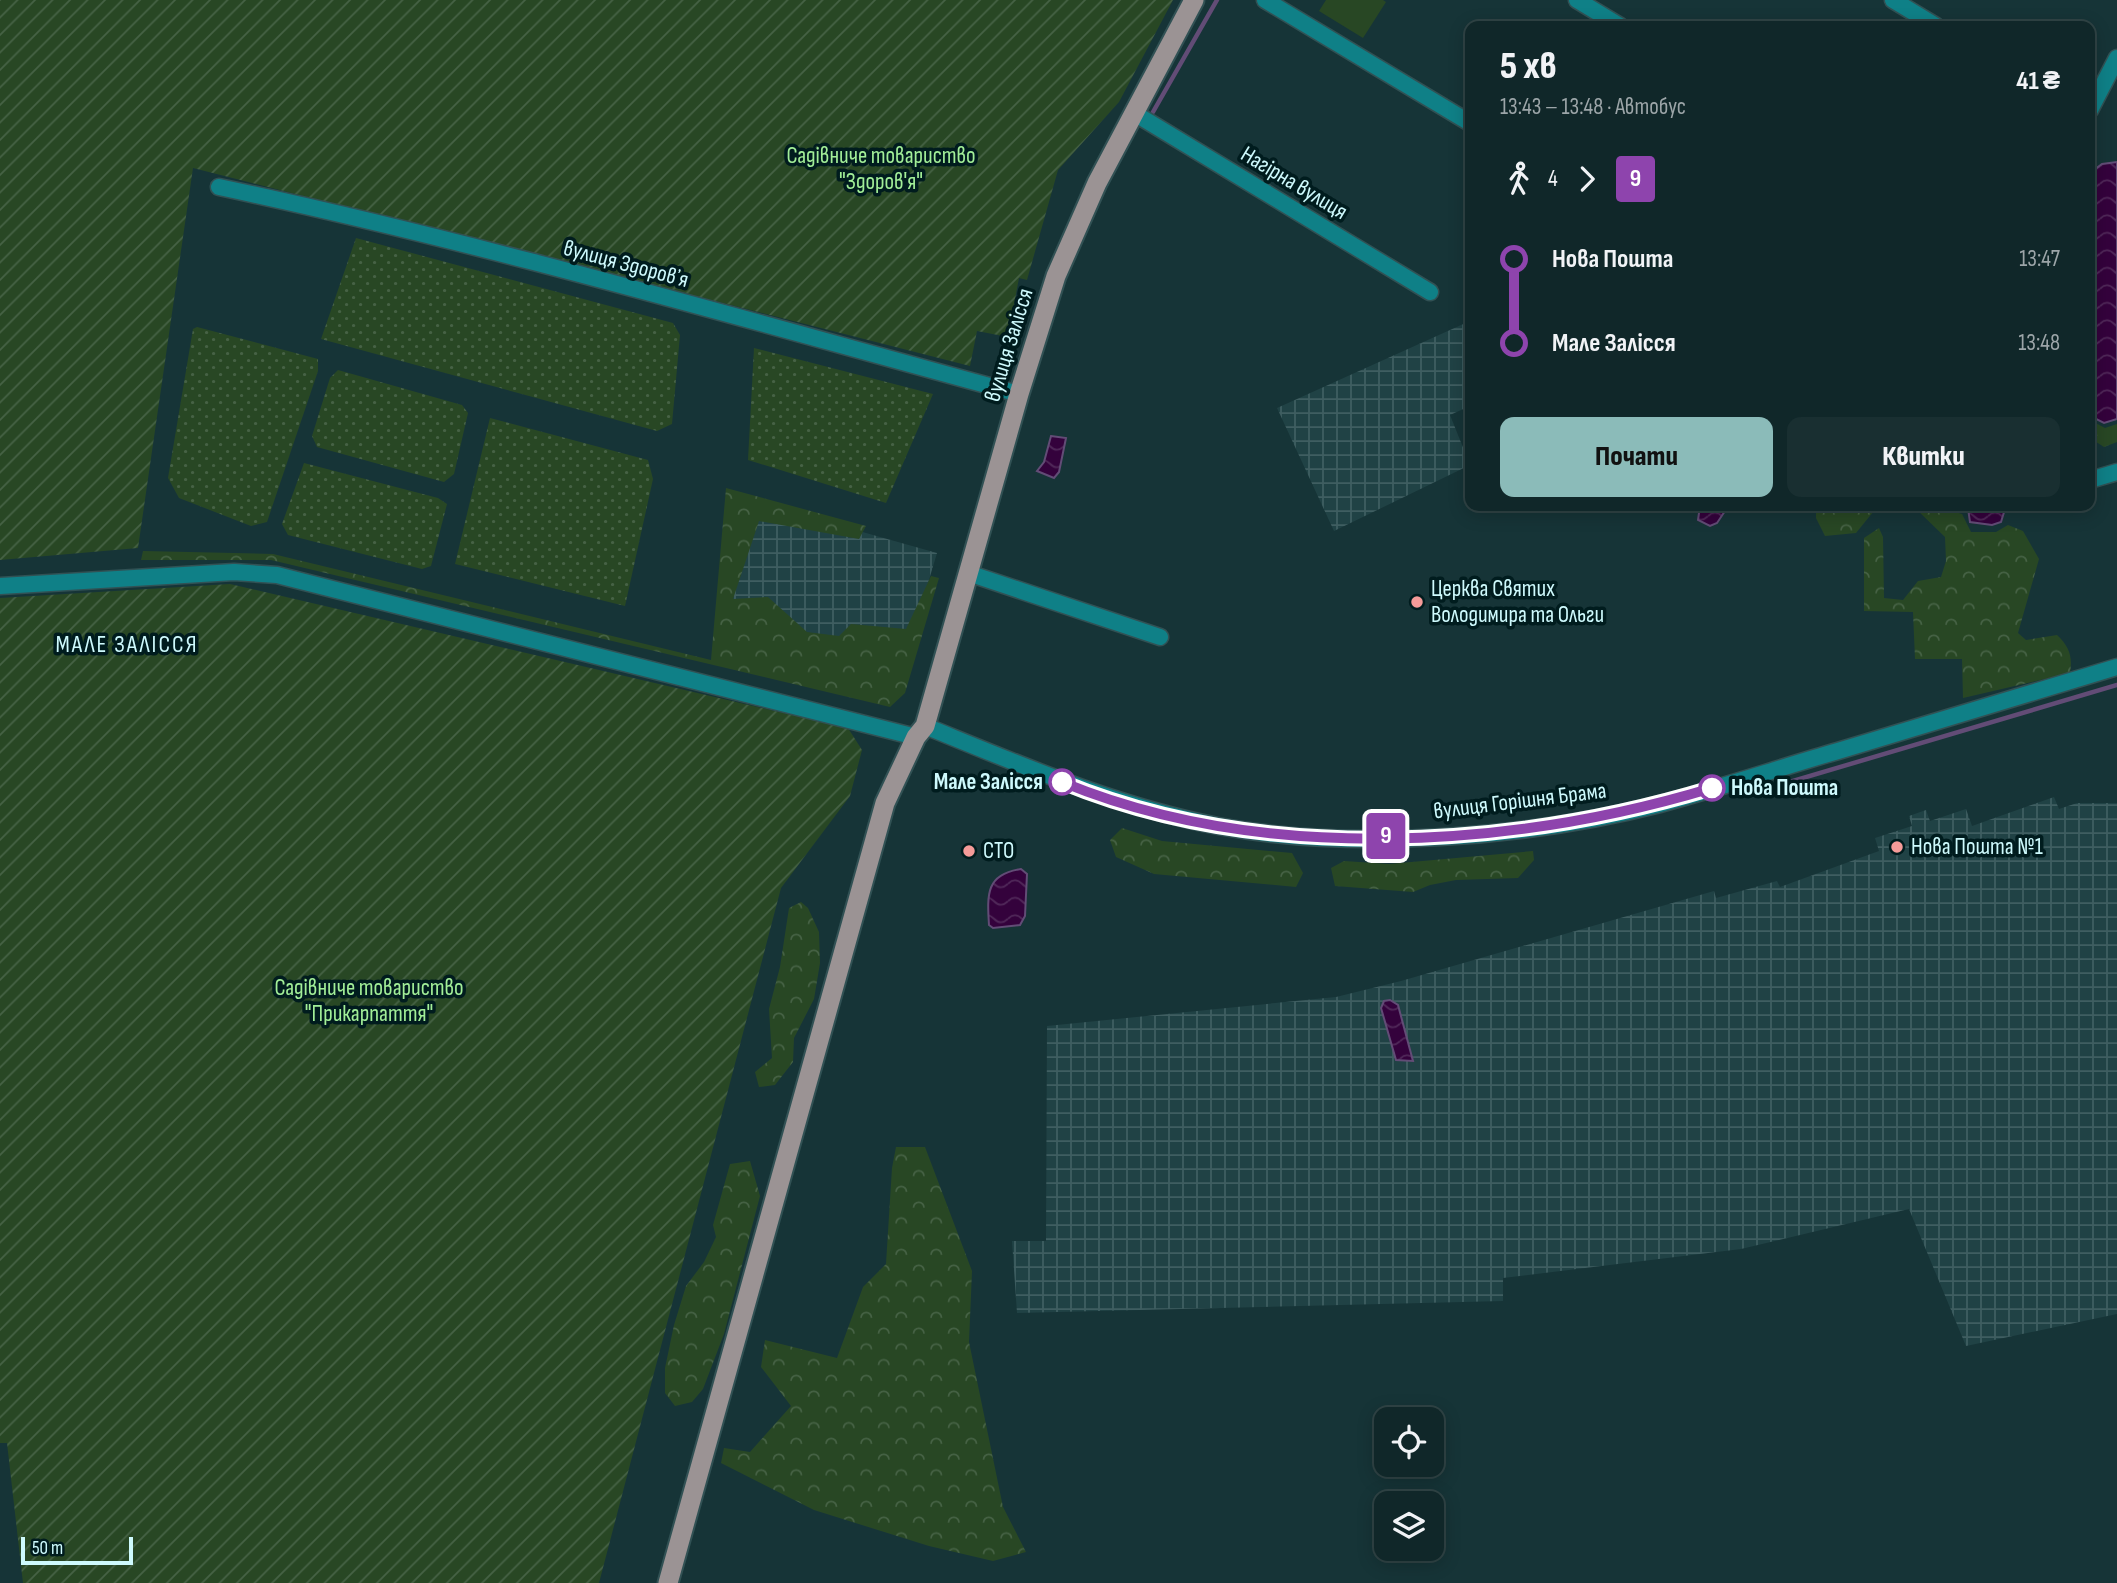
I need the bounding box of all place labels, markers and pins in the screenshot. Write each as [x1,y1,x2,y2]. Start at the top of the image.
place label: Церква Святих Володимира та Ольги [1431,575,1604,629]
marker: Церква Святих Володимира та Ольги [1409,594,1425,610]
place label: Мале Залісся [934,768,1043,796]
marker: Мале Залісся [1049,769,1075,795]
place label: Нова Пошта [1731,774,1838,802]
marker: Нова Пошта [1699,775,1725,801]
place label: Нова Пошта №1 [1911,833,2043,861]
place label: СТО [983,837,1014,865]
marker: Нова Пошта №1 [1889,839,1905,855]
marker: СТО [961,843,977,859]

